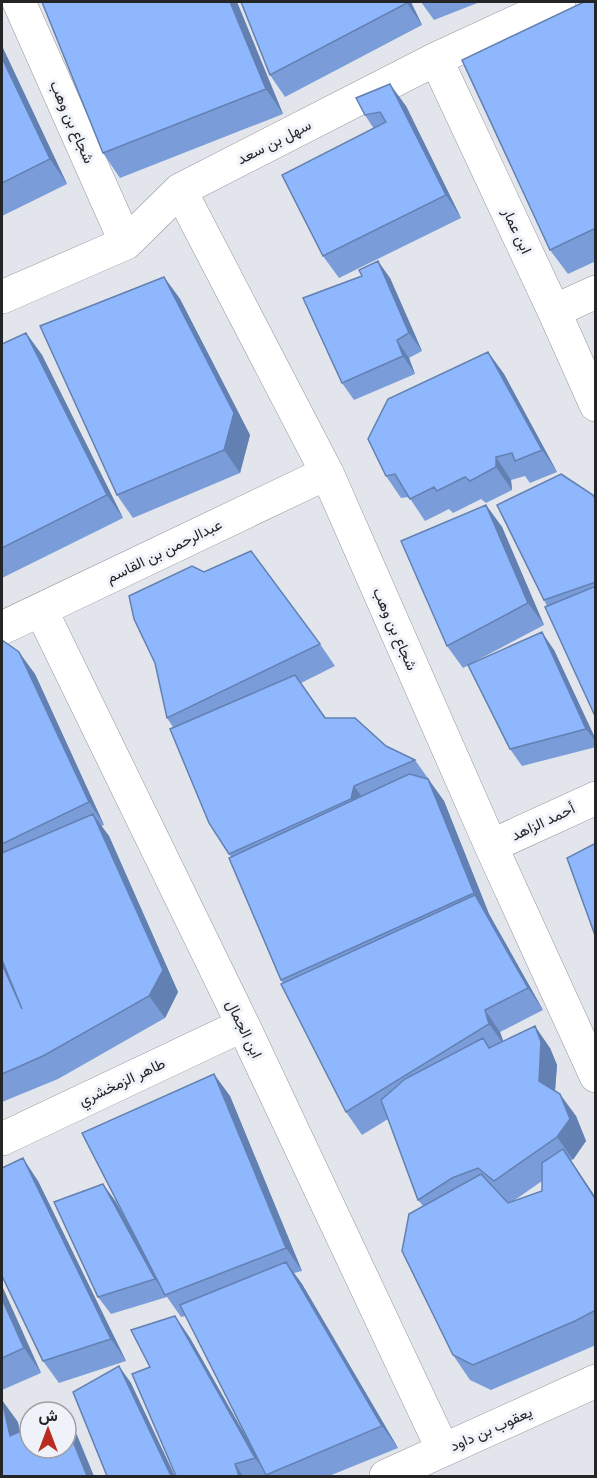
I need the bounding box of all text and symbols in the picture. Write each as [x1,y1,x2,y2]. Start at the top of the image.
street label: شجاع بن وهب [44,78,98,167]
street label: سهل بن سعد [234,116,315,169]
street label: ابن عمار [497,205,535,257]
street label: عبدالرحمن بن القاسم [103,515,225,588]
street label: شجاع بن وهب [367,585,421,674]
street label: أحمد الزاهد [508,799,578,845]
street label: ابن الجمال [221,997,266,1062]
street label: طاهر الزمخشري [76,1054,170,1114]
north arrow [18,1400,78,1460]
street label: يعقوب بن داود [447,1403,535,1456]
text: ش [38,1406,58,1425]

